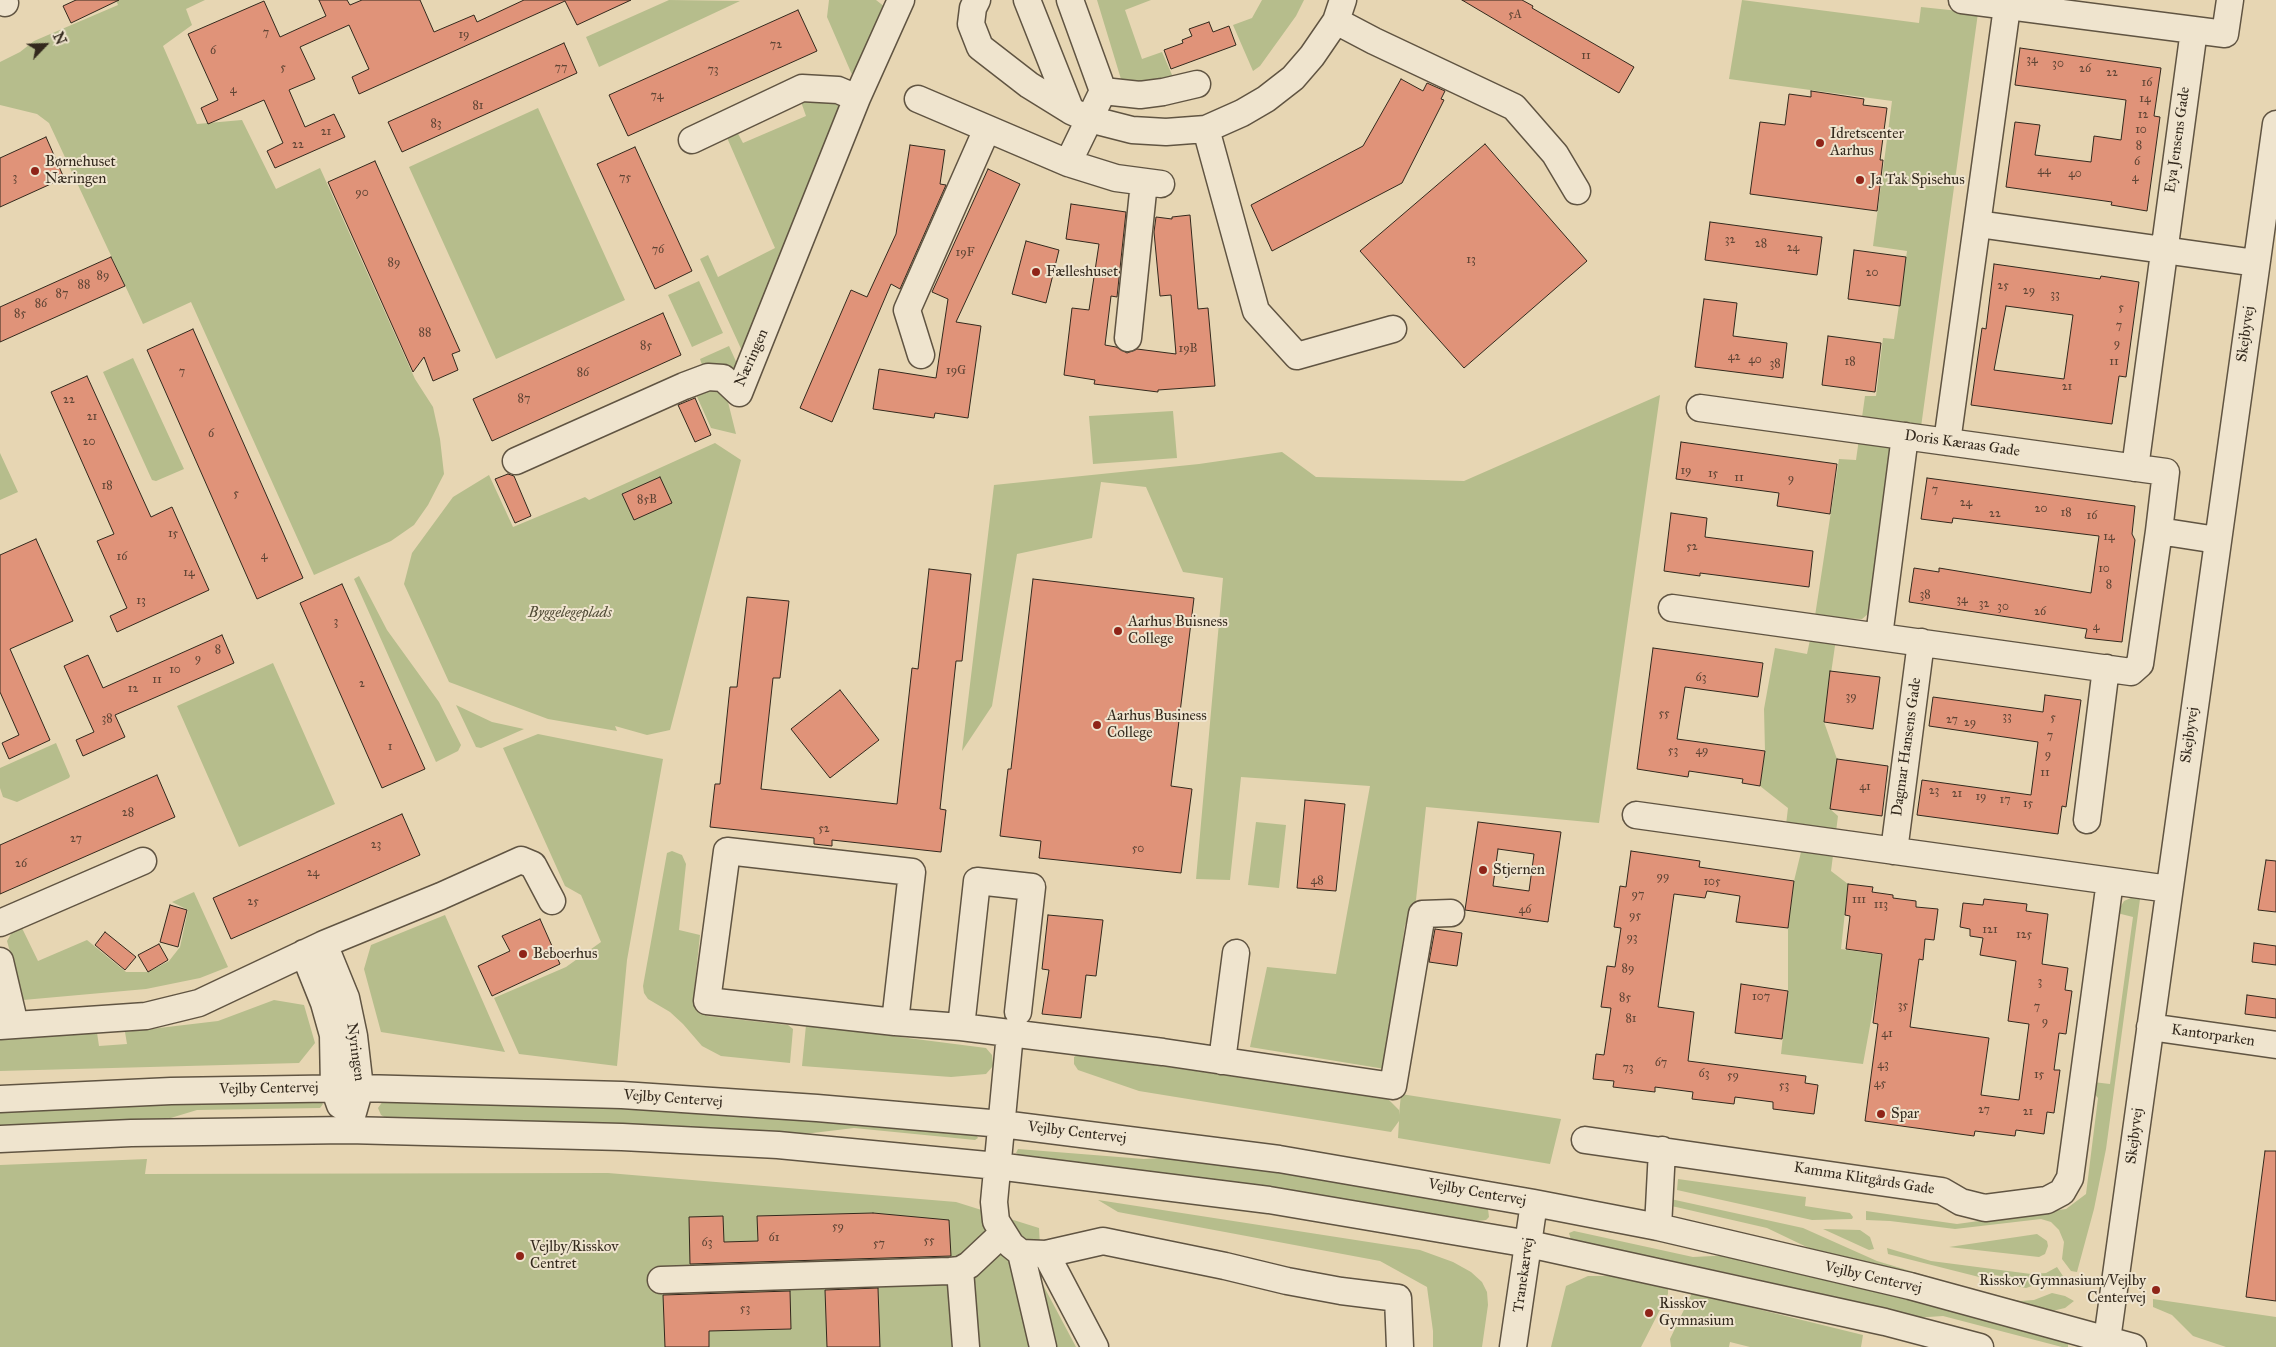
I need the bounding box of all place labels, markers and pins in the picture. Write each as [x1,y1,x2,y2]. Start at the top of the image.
place label: Idretscenter Aarhus [1830,125,1904,160]
marker: Idretscenter Aarhus [1814,137,1826,149]
place label: Børnehuset Næringen [45,153,116,188]
marker: Børnehuset Næringen [29,165,41,177]
place label: Ja Tak Spisehus [1870,171,1965,189]
marker: Ja Tak Spisehus [1854,174,1866,186]
place label: Fælleshuset [1046,263,1118,281]
marker: Fælleshuset [1030,266,1042,278]
place label: Aarhus Buisness College [1128,613,1228,648]
marker: Aarhus Buisness College [1112,625,1124,637]
place label: Aarhus Business College [1107,707,1207,742]
marker: Aarhus Business College [1091,719,1103,731]
place label: Stjernen [1493,861,1545,879]
marker: Stjernen [1477,864,1489,876]
place label: Beboerhus [533,945,598,963]
marker: Beboerhus [517,948,529,960]
place label: Spar [1891,1105,1919,1123]
marker: Spar [1875,1108,1887,1120]
place label: Vejlby/Risskov Centret [530,1238,619,1273]
marker: Vejlby/Risskov Centret [514,1250,526,1262]
place label: Risskov Gymnasium/Vejlby Centervej [1979,1272,2146,1307]
marker: Risskov Gymnasium/Vejlby Centervej [2150,1284,2162,1296]
place label: Risskov Gymnasium [1659,1295,1734,1330]
marker: Risskov Gymnasium [1643,1307,1655,1319]

